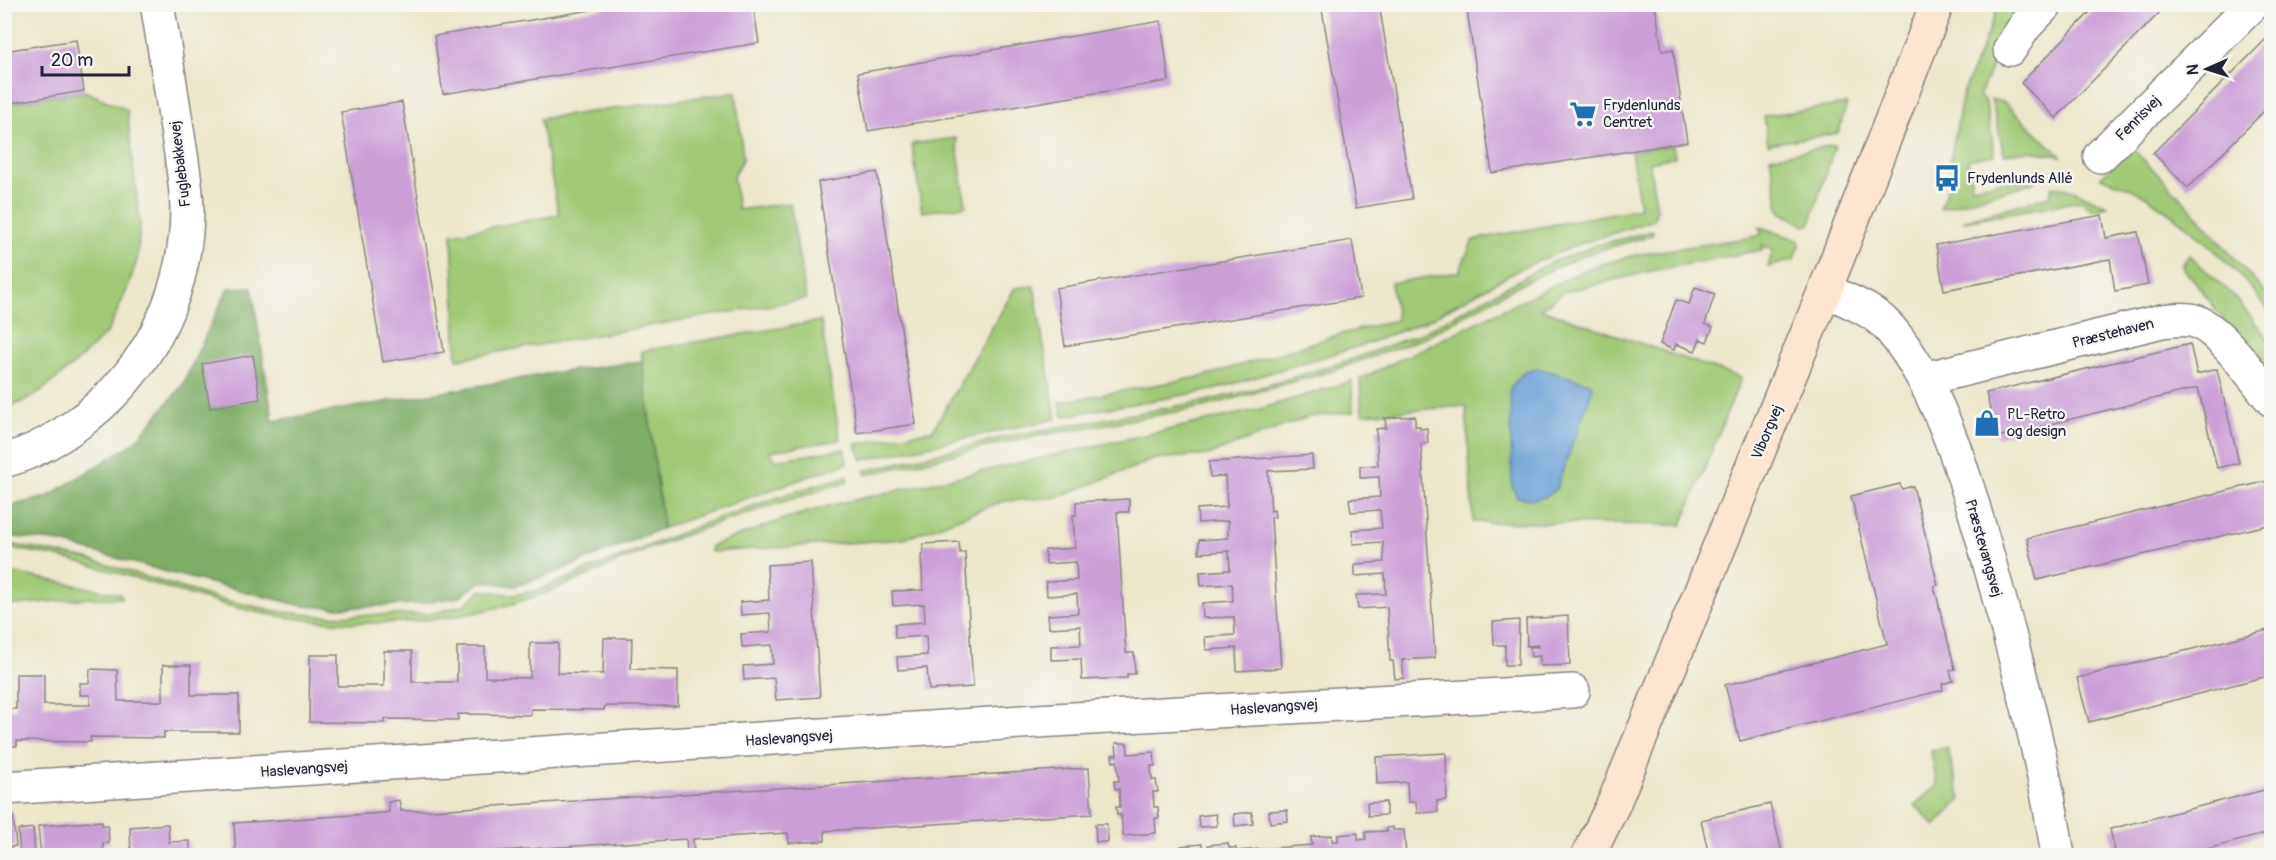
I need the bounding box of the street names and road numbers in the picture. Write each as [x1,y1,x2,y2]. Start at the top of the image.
street label: Fenrisvej [2112,92,2165,145]
street label: Fuglebakkevej [166,120,195,208]
street label: Præstehaven [2070,314,2156,353]
street label: Viborgvej [1747,402,1787,462]
street label: Præstevangsvej [1961,497,2007,599]
street label: Haslevangsvej [1230,695,1318,720]
street label: Haslevangsvej [745,726,833,751]
street label: Haslevangsvej [260,757,348,782]

